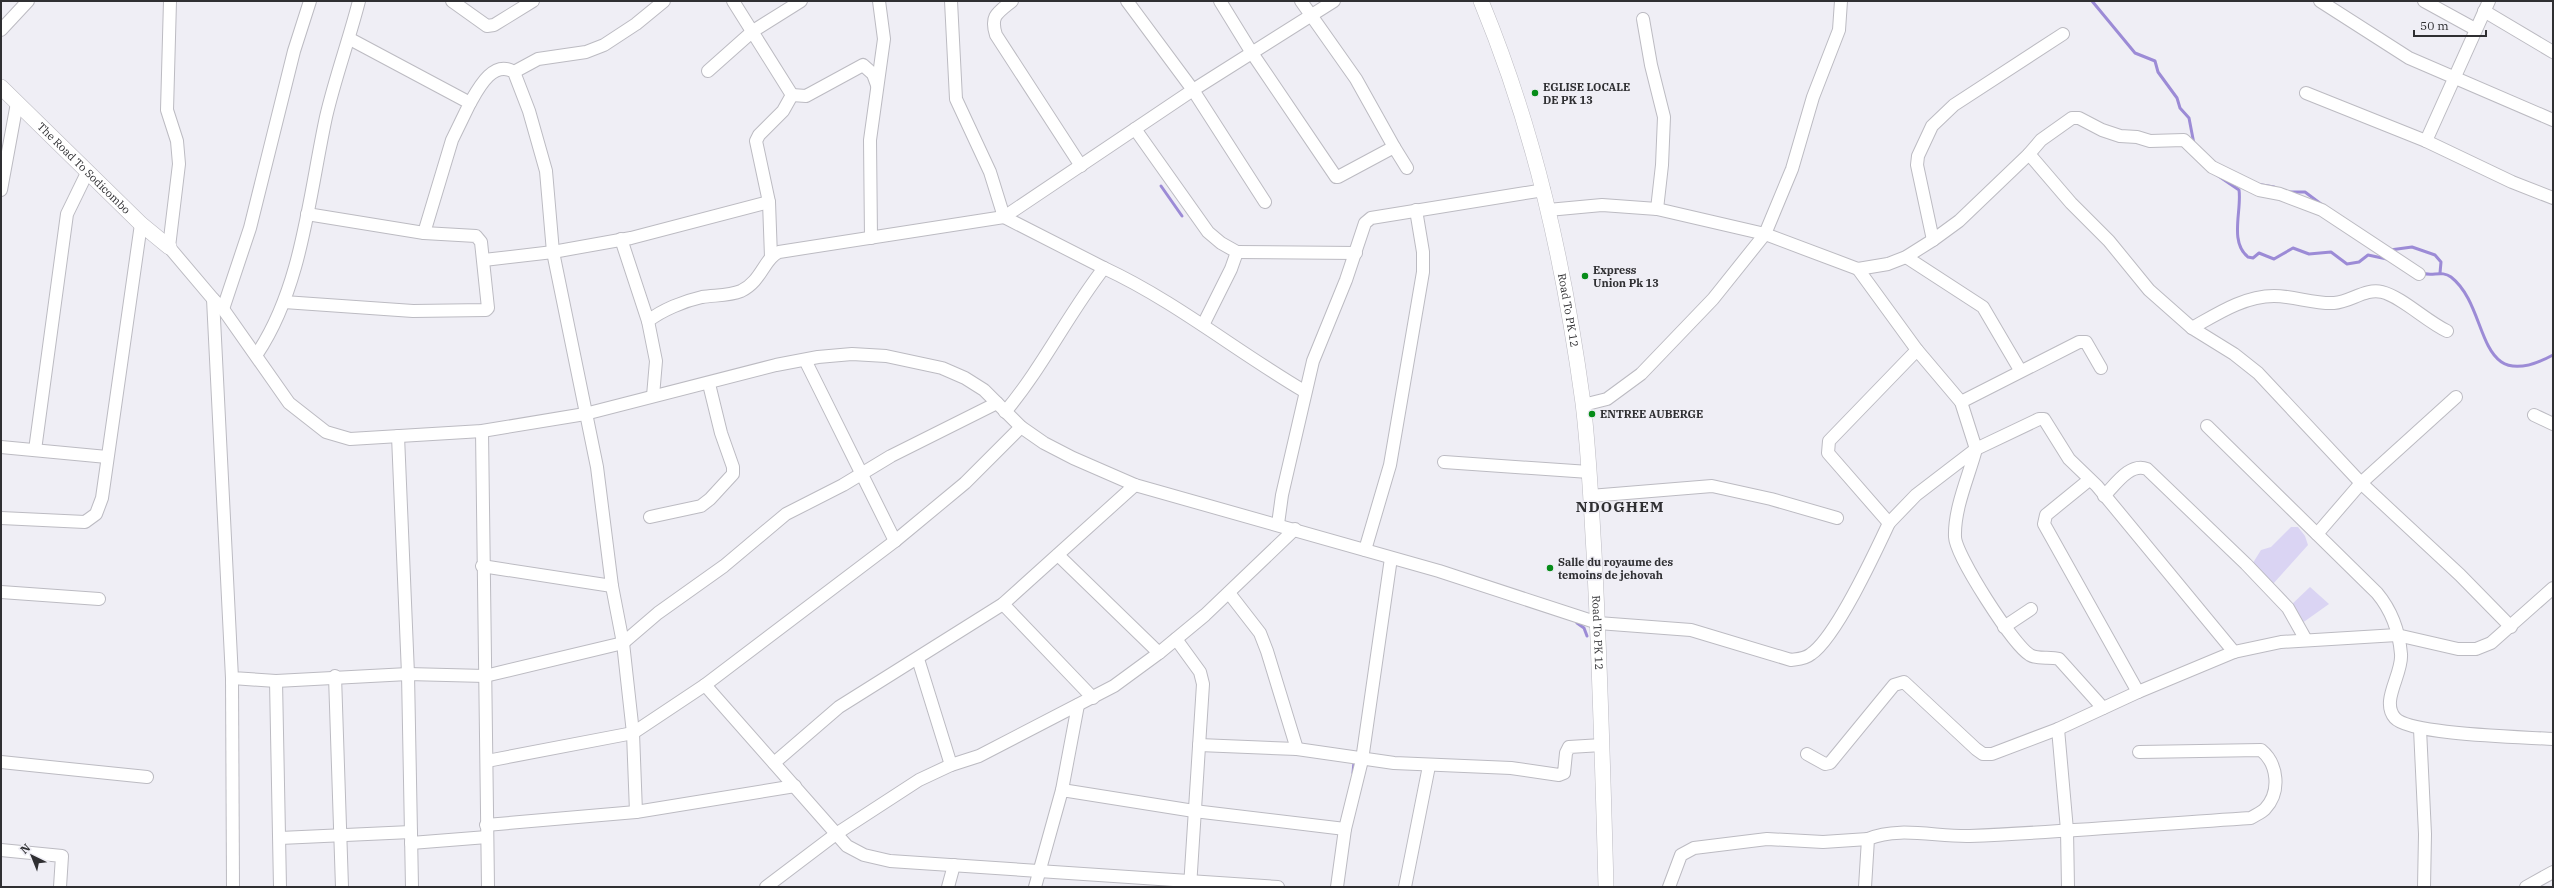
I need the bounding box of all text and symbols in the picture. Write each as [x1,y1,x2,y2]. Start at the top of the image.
scale bar [2414,12,2486,38]
text: 50 m [2420,18,2449,33]
place label: EGLISE LOCALE DE PK 13 [1543,80,1630,107]
marker: EGLISE LOCALE DE PK 13 [1530,88,1540,98]
street label: The Road To Sodicombo [34,119,133,217]
place label: Express Union Pk 13 [1593,263,1659,290]
marker: Express Union Pk 13 [1580,271,1590,281]
street label: Road To PK 12 [1555,272,1582,348]
place label: ENTREE AUBERGE [1600,407,1703,421]
marker: ENTREE AUBERGE [1587,409,1597,419]
district label: NDOGHEM [1576,497,1664,516]
place label: Salle du royaume des temoins de jehovah [1558,555,1674,582]
marker: Salle du royaume des temoins de jehovah [1545,563,1555,573]
street label: Road To PK 12 [1589,595,1606,670]
north arrow [12,836,52,876]
text: N [17,840,33,857]

